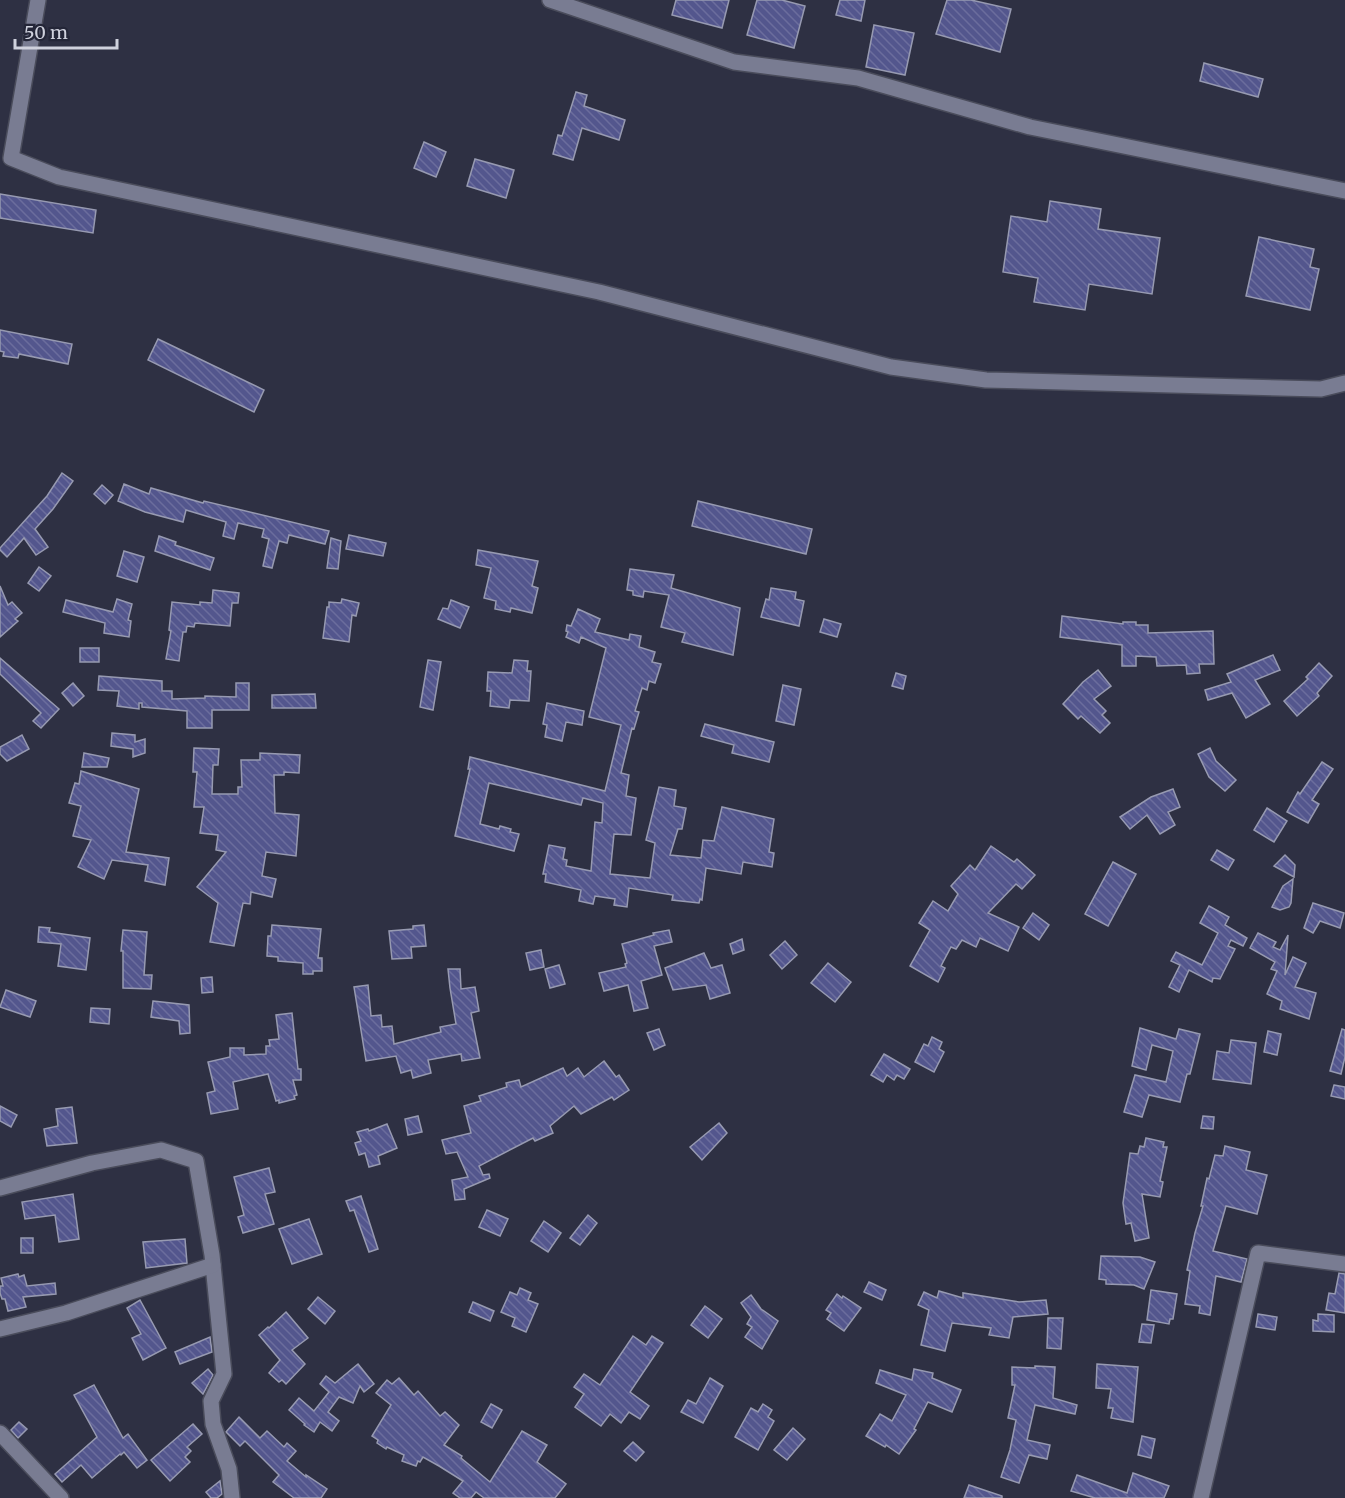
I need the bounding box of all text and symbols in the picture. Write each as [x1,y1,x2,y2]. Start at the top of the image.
scale bar [15,12,117,50]
text: 50 m [24,21,68,44]

